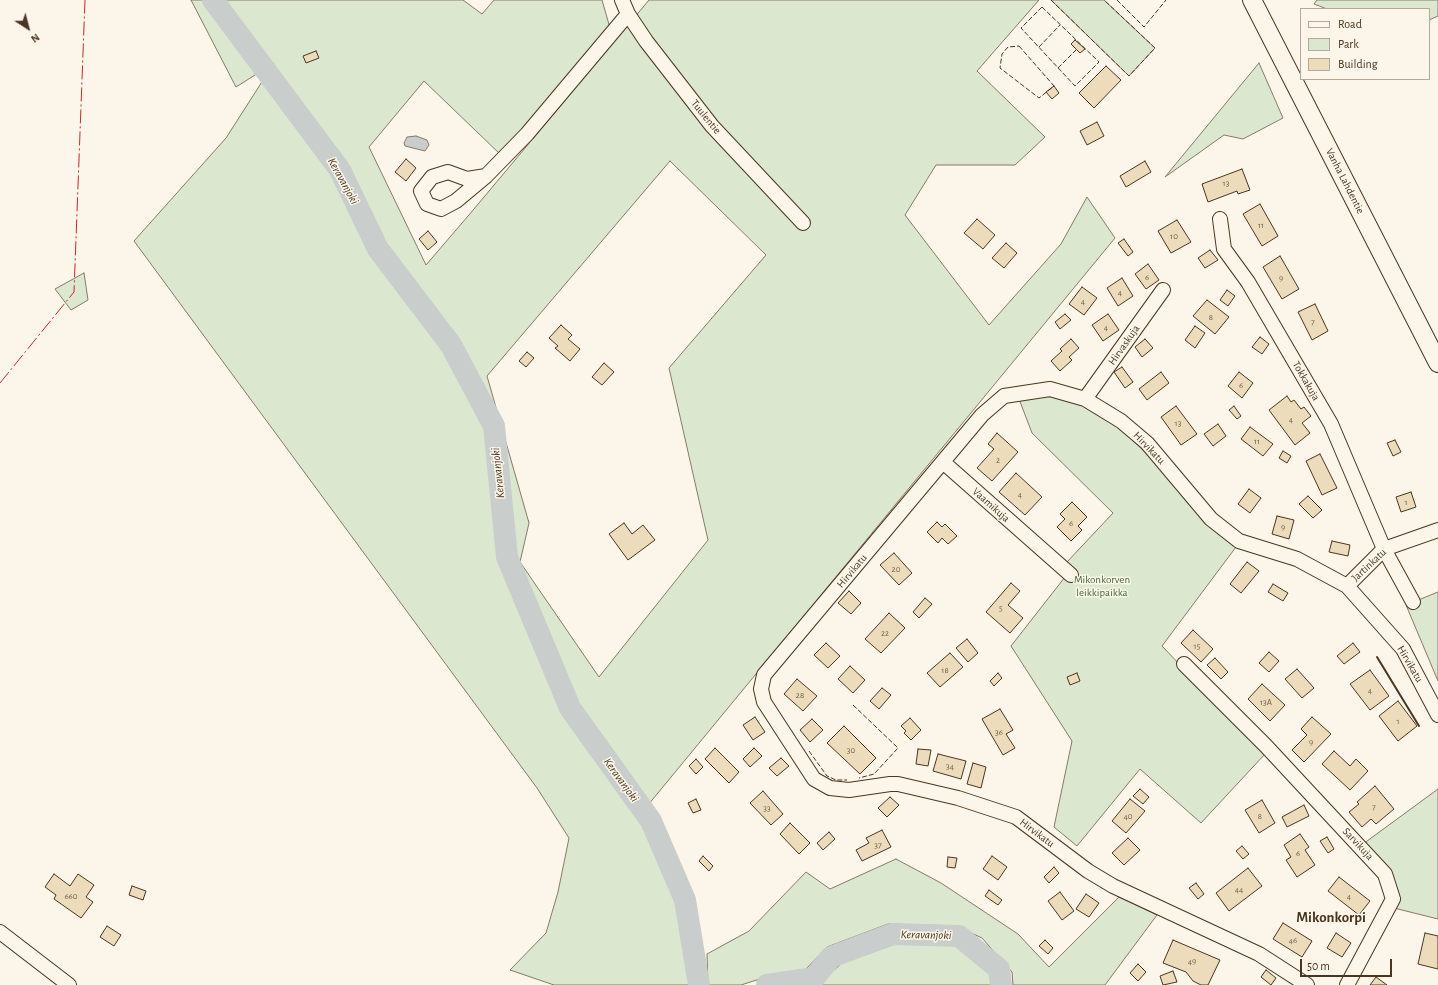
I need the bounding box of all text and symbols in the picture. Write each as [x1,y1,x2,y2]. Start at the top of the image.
north arrow [8,8,48,48]
legend [1300,8,1430,80]
text: Road [1338,18,1362,30]
text: N [29,31,42,45]
text: Park [1338,38,1359,50]
text: Building [1338,58,1378,70]
street label: Tuulentie [688,97,724,137]
street label: Vanha Lahdentie [1323,146,1367,216]
water label: Keravanjoki [324,155,362,207]
house number: 13 [1223,178,1229,188]
house number: 11 [1258,220,1264,230]
house number: 10 [1170,231,1178,241]
house number: 6 [1145,272,1149,282]
house number: 9 [1279,273,1283,283]
house number: 4 [1118,287,1122,297]
house number: 4 [1081,296,1085,306]
house number: 8 [1209,312,1213,322]
house number: 7 [1311,317,1315,327]
house number: 4 [1104,322,1108,332]
street label: Hirvaskuja [1105,322,1143,368]
street label: Tokkakuja [1289,359,1323,403]
house number: 6 [1239,380,1243,390]
house number: 4 [1289,414,1293,424]
house number: 13 [1175,418,1181,428]
street label: Hirvikatu [1130,429,1168,467]
house number: 11 [1254,436,1260,446]
water label: Keravanjoki [488,447,508,499]
house number: 2 [996,455,1000,465]
street label: Vaamikuja [970,485,1012,525]
house number: 4 [1018,489,1022,499]
house number: 1 [1404,497,1408,507]
house number: 6 [1069,518,1073,528]
house number: 9 [1281,522,1285,532]
street label: Jartinkatu [1349,546,1389,584]
street label: Hirvikatu [834,551,870,591]
house number: 20 [892,564,900,574]
park label: Mikonkorven leikkipaikka [1074,573,1130,599]
house number: 5 [999,603,1003,613]
house number: 22 [881,628,889,638]
house number: 15 [1194,641,1200,651]
street label: Hirvikatu [1394,643,1426,685]
house number: 18 [941,665,949,675]
house number: 4 [1368,685,1372,695]
house number: 28 [796,690,804,700]
house number: 13A [1260,697,1272,707]
house number: 1 [1396,716,1400,726]
house number: 36 [995,727,1003,737]
house number: 9 [1309,737,1313,747]
house number: 30 [847,745,855,755]
water label: Keravanjoki [600,755,642,805]
house number: 34 [946,761,954,771]
house number: 7 [1372,802,1376,812]
house number: 33 [763,803,771,813]
house number: 40 [1123,811,1133,821]
house number: 8 [1258,811,1262,821]
street label: Hirvikatu [1017,816,1057,850]
street label: Sarvikuja [1340,825,1376,863]
house number: 37 [874,840,882,850]
house number: 6 [1296,848,1300,858]
house number: 44 [1235,884,1243,894]
house number: 660 [64,891,78,901]
house number: 4 [1347,891,1351,901]
district label: Mikonkorpi [1296,908,1366,926]
water label: Keravanjoki [900,927,952,943]
house number: 46 [1289,935,1297,945]
scale bar [1302,951,1394,977]
house number: 49 [1188,956,1196,966]
text: 50 m [1307,960,1330,972]

